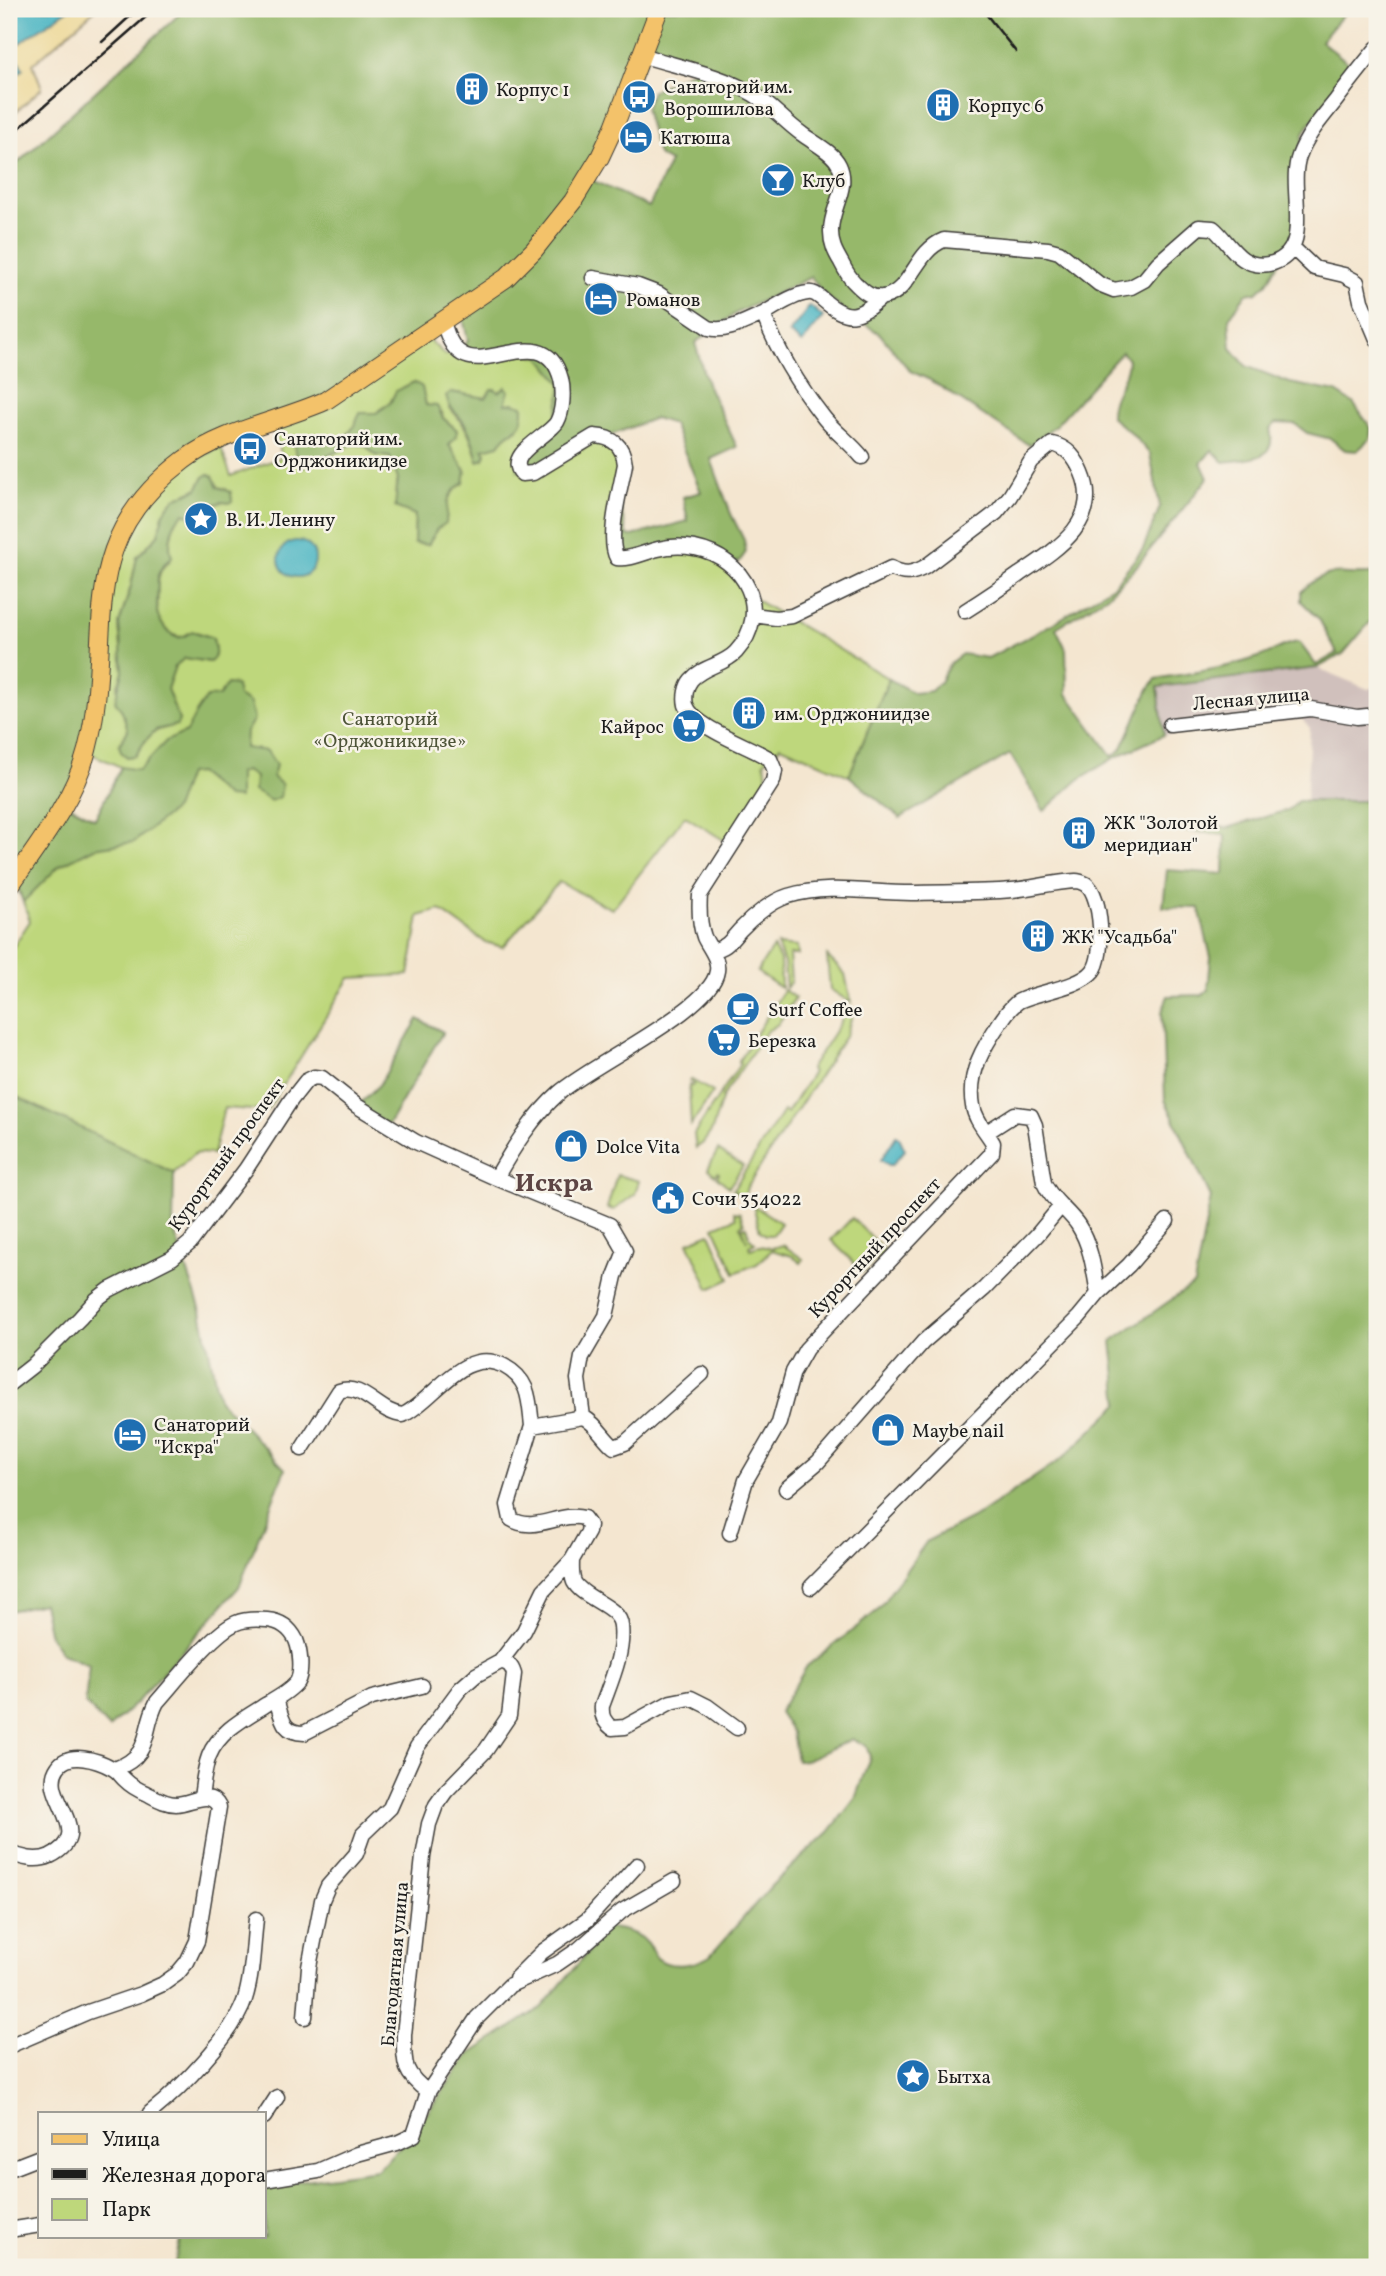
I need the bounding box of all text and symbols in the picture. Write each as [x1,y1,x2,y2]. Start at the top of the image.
building icon: Корпус 1 [453,70,491,108]
place label: Санаторий им. Ворошилова [664,75,793,123]
place label: Корпус 1 [496,78,570,104]
bus stop icon: Санаторий им. Ворошилова [620,78,658,116]
building icon: Корпус 6 [924,86,962,124]
place label: Корпус 6 [968,94,1044,120]
hotel icon: Катюша [617,118,655,156]
place label: Катюша [660,126,731,152]
bar icon: Клуб [759,161,797,199]
place label: Клуб [802,169,845,195]
hotel icon: Романов [582,280,620,318]
place label: Романов [626,288,700,314]
place label: Санаторий им. Орджоникидзе [274,427,407,475]
bus stop icon: Санаторий им. Орджоникидзе [231,430,269,468]
place icon: В. И. Ленину [182,500,220,538]
place label: В. И. Ленину [226,508,335,534]
street label: Лесная улица [1192,682,1311,718]
building icon: им. Орджониидзе [730,694,768,732]
place label: им. Орджониидзе [774,702,930,728]
park label: Санаторий «Орджоникидзе» [314,707,466,755]
supermarket icon: Кайрос [670,707,708,745]
place label: Кайрос [601,715,664,741]
place label: ЖК "Золотой меридиан" [1104,811,1218,859]
building icon: ЖК "Золотой меридиан" [1060,814,1098,852]
building icon: ЖК "Усадьба" [1019,917,1057,955]
place label: ЖК "Усадьба" [1062,925,1177,951]
cafe icon: Surf Coffee [724,990,762,1028]
place label: Surf Coffee [768,998,863,1024]
supermarket icon: Березка [705,1021,743,1059]
place label: Березка [748,1029,816,1055]
street label: Курортный проспект [163,1073,292,1237]
shop icon: Dolce Vita [552,1127,590,1165]
place label: Dolce Vita [596,1135,680,1161]
district label: Искра [515,1166,593,1202]
street label: Курортный проспект [803,1172,948,1324]
public building icon: Сочи 354022 [649,1179,687,1217]
place label: Сочи 354022 [692,1187,802,1213]
shop icon: Maybe nail [869,1411,907,1449]
place label: Санаторий "Искра" [154,1413,250,1461]
hotel icon: Санаторий "Искра" [111,1416,149,1454]
place label: Maybe nail [912,1419,1005,1445]
street label: Благодатная улица [376,1881,416,2048]
place icon: Бытха [894,2057,932,2095]
place label: Бытха [937,2065,991,2091]
legend [38,2112,266,2238]
text: Улица [102,2126,160,2155]
text: Железная дорога [102,2162,266,2191]
text: Парк [102,2196,151,2225]

